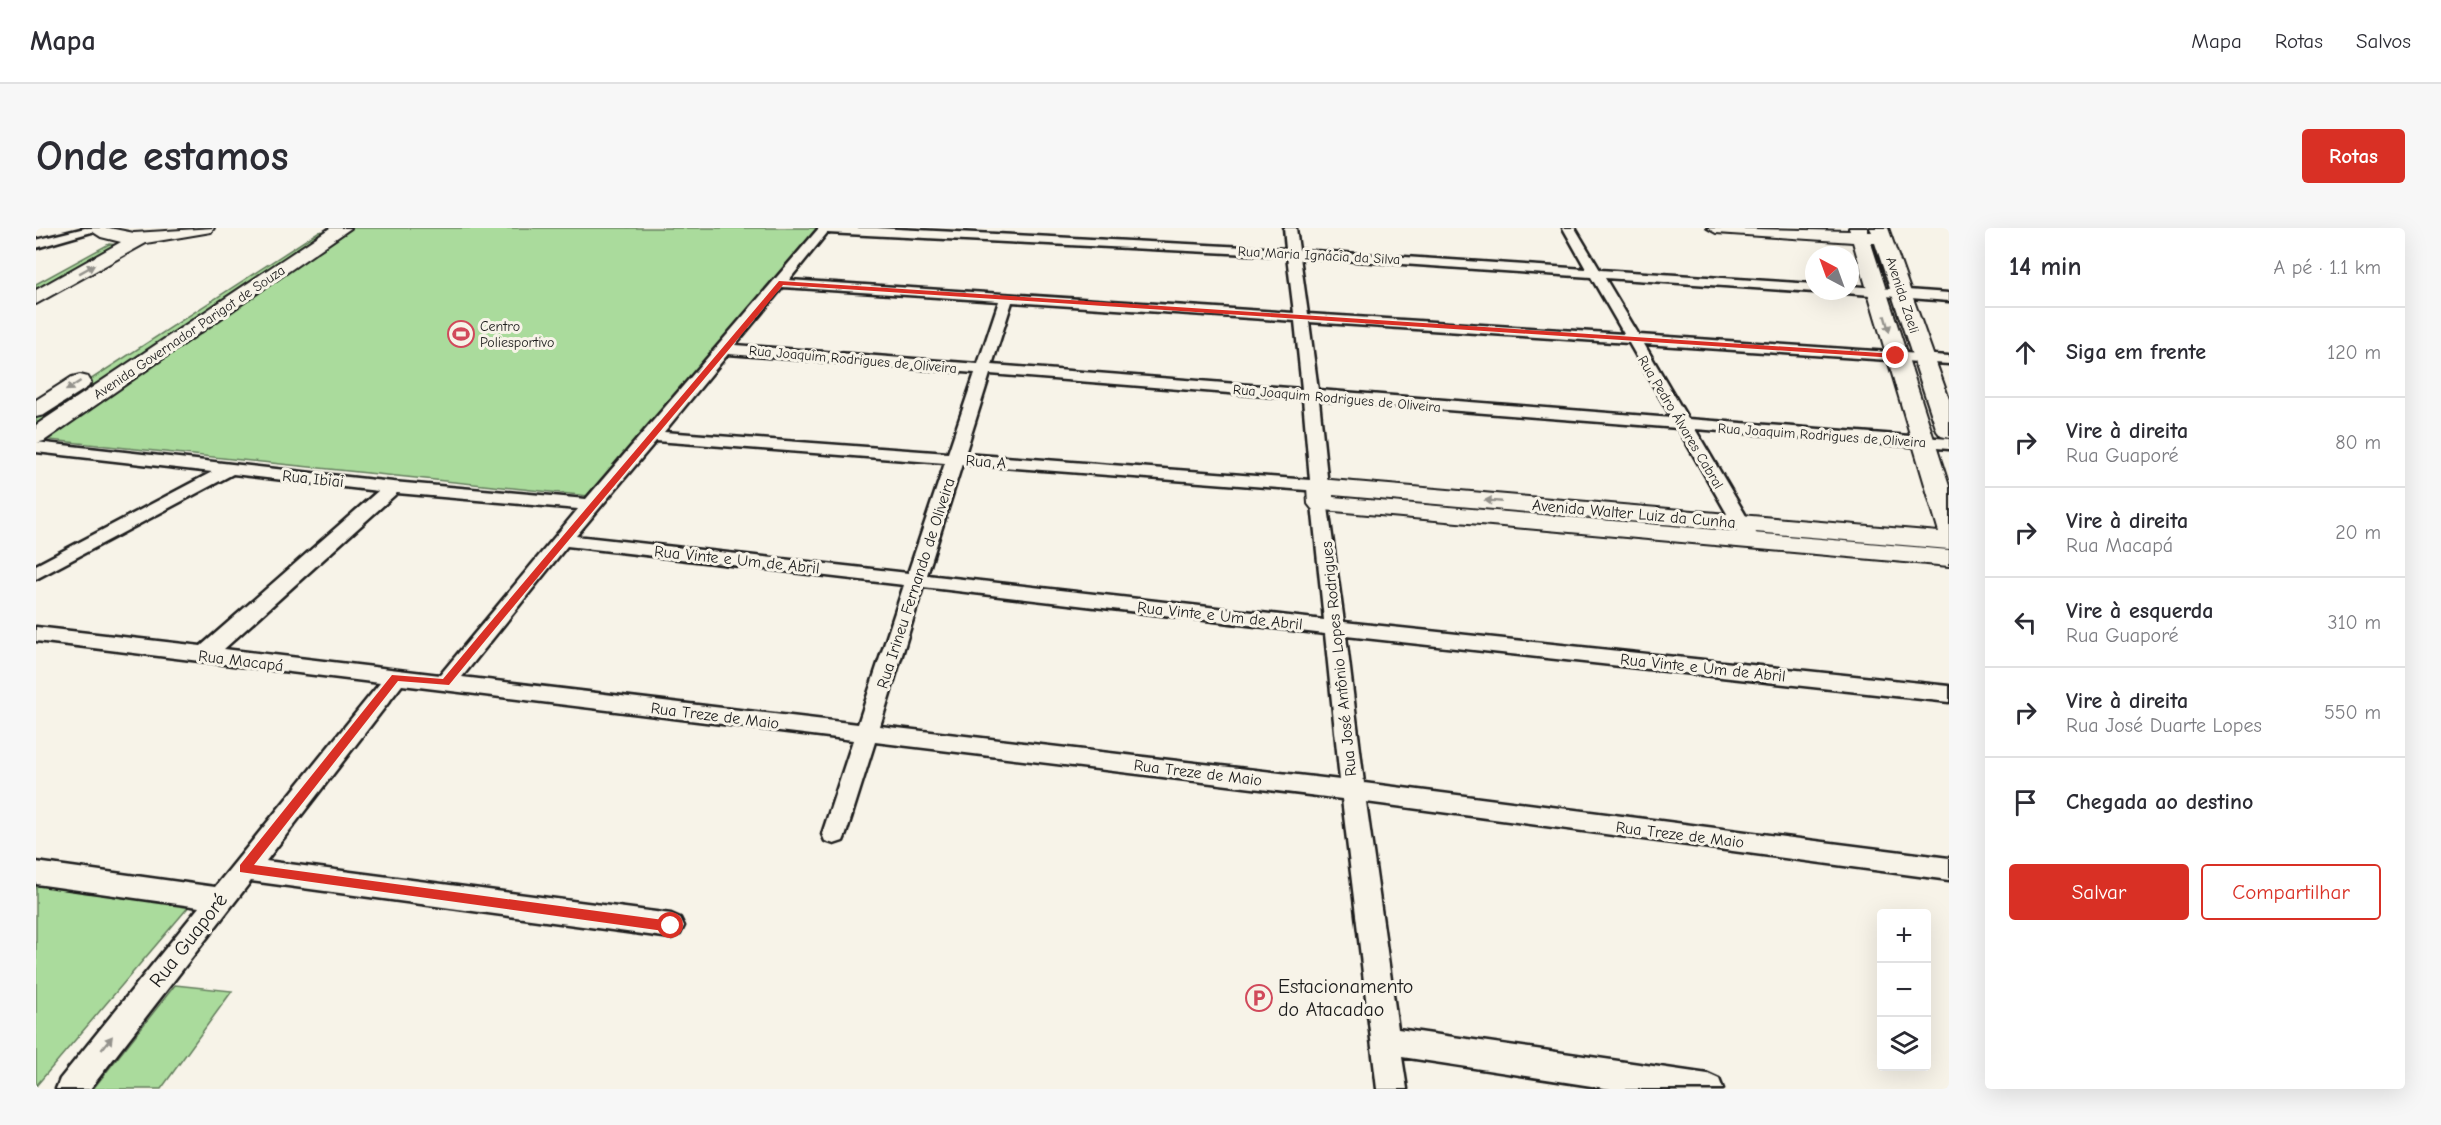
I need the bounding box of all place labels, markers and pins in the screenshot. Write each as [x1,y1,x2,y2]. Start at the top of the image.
place label: Centro Poliesportivo [480,318,554,351]
sports icon: Centro Poliesportivo [446,319,476,349]
place label: Estacionamento do Atacadao [1278,975,1413,1021]
parking icon: Estacionamento do Atacadao [1244,983,1274,1013]

